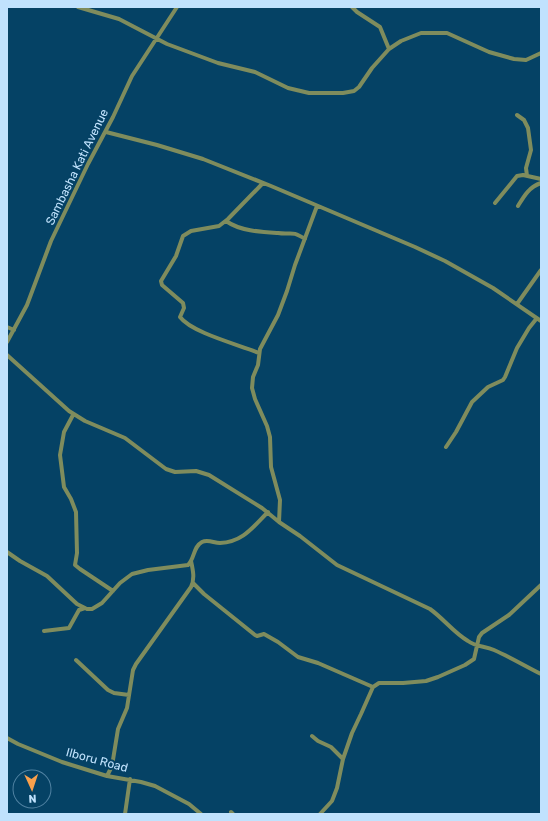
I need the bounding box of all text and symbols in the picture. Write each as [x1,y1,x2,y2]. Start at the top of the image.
street label: Sambasha Kati Avenue [43,106,111,227]
street label: Ilboru Road [65,745,129,775]
north arrow [12,769,52,809]
text: N [28,792,37,805]

